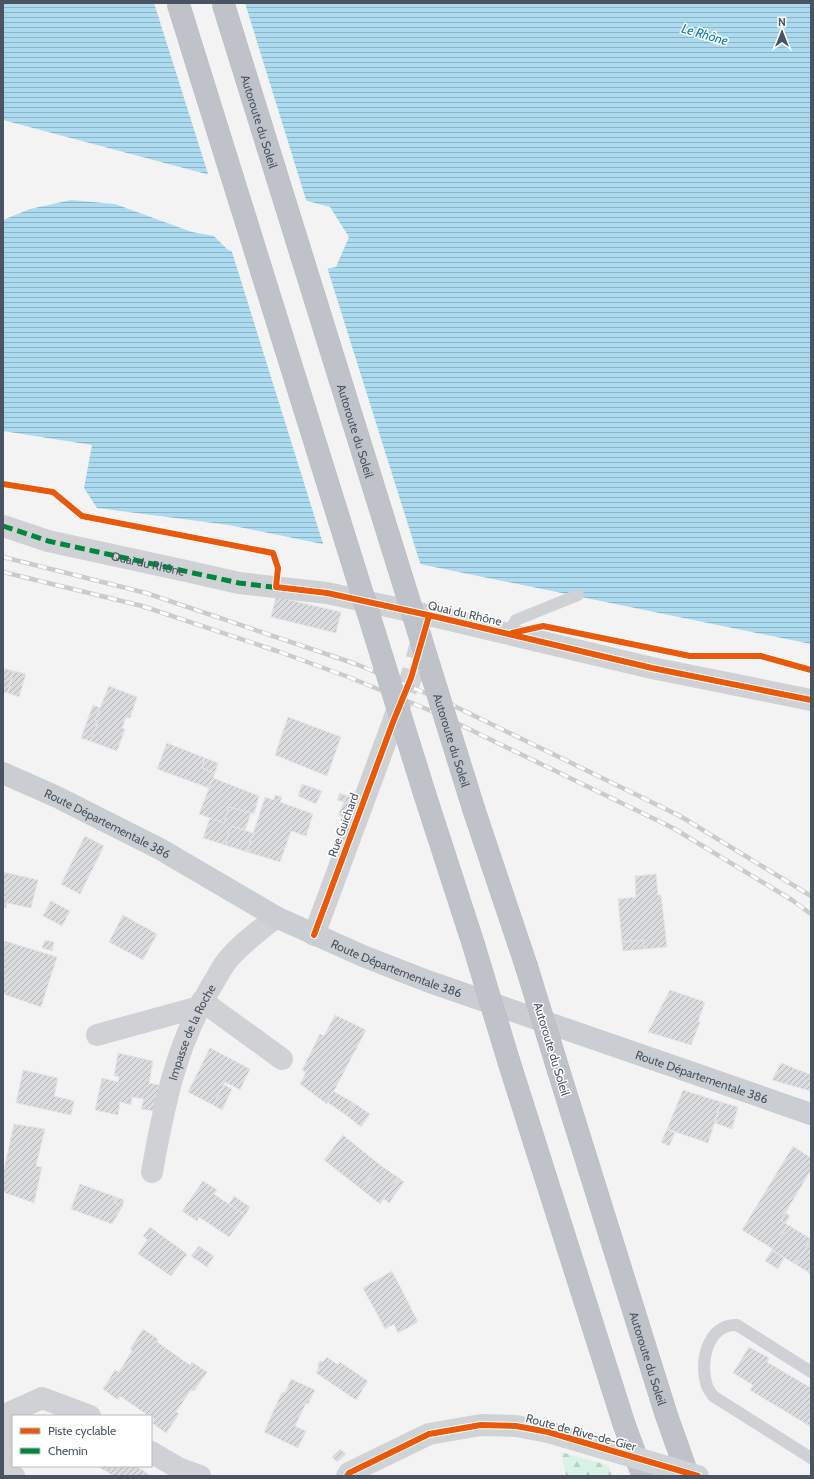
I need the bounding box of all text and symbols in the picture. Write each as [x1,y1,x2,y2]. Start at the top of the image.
north arrow [762,12,802,52]
text: N [778,15,786,29]
water label: Le Rhône [680,20,730,48]
street label: Autoroute du Soleil [238,73,281,170]
street label: Autoroute du Soleil [334,382,378,480]
street label: Quai du Rhône [110,548,187,578]
street label: Quai du Rhône [427,597,503,629]
street label: Autoroute du Soleil [431,692,474,789]
street label: Route Départementale 386 [42,785,174,861]
street label: Rue Guichard [324,791,362,859]
street label: Route Départementale 386 [329,935,464,1000]
street label: Impasse de la Roche [165,981,218,1082]
street label: Autoroute du Soleil [531,1000,573,1098]
street label: Route Départementale 386 [634,1046,770,1106]
street label: Autoroute du Soleil [627,1310,670,1407]
street label: Route de Rive-de-Gier [524,1410,638,1454]
legend [12,1415,152,1467]
text: Piste cyclable [48,1423,116,1438]
text: Chemin [48,1443,88,1458]

